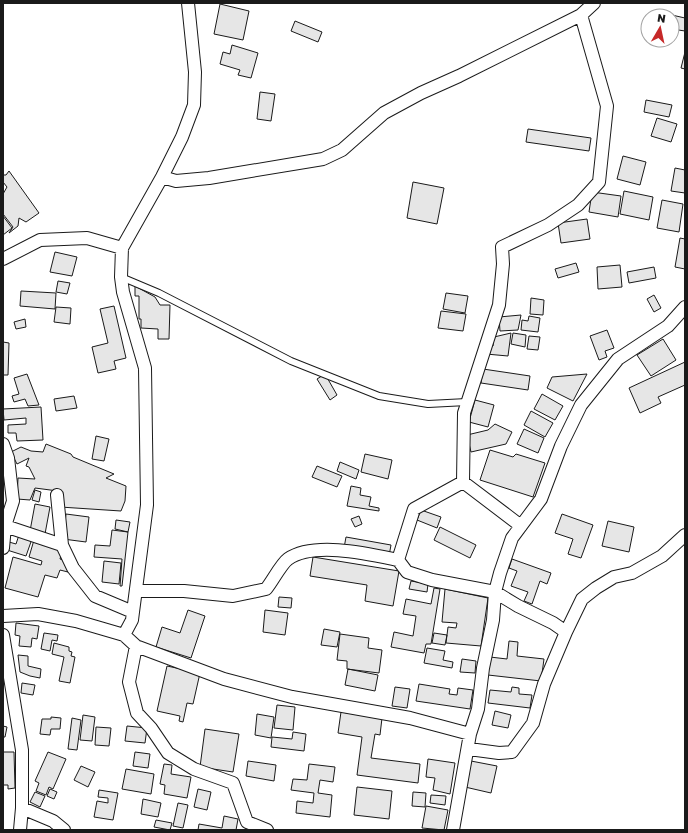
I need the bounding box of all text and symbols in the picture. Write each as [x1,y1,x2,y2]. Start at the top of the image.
north arrow [640,8,680,48]
text: N [656,11,667,25]

